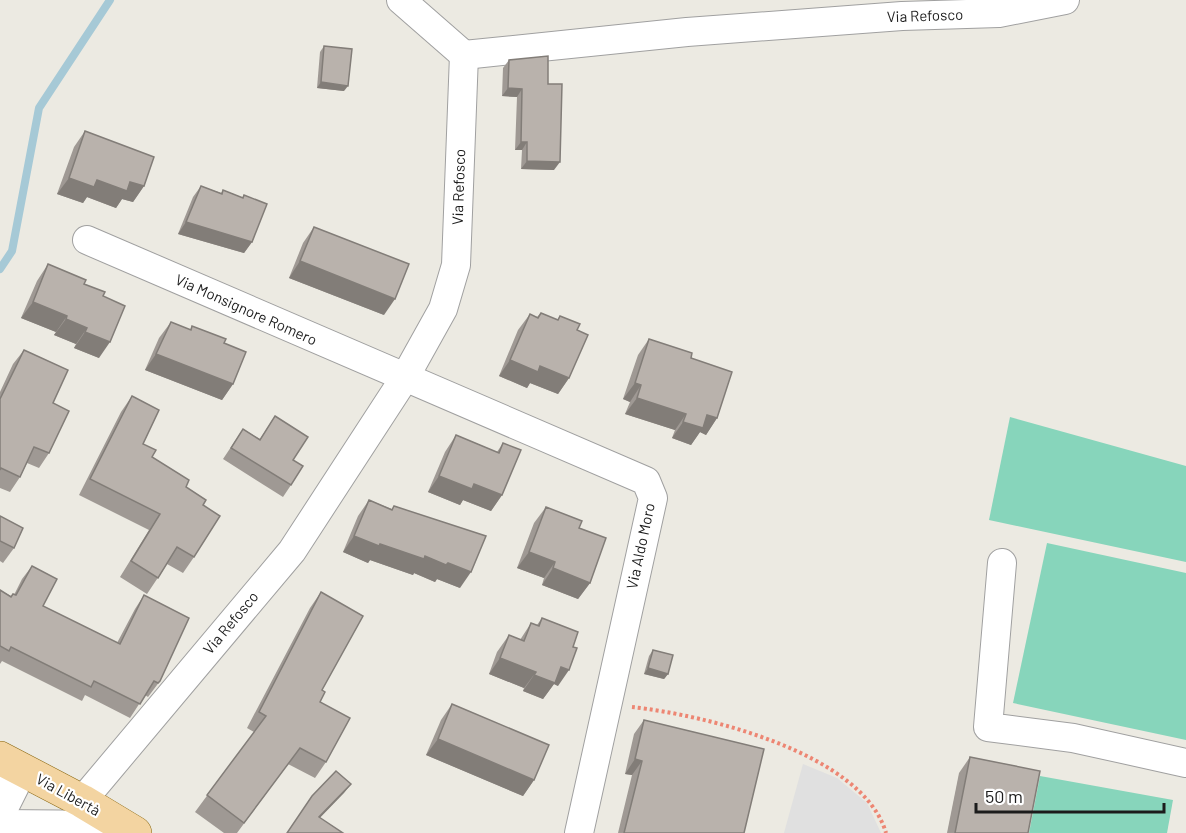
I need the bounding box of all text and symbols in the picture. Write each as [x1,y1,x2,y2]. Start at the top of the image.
street label: Via Refosco [887,5,963,25]
street label: Via Refosco [448,149,468,225]
street label: Via Monsignore Romero [173,270,320,348]
street label: Via Aldo Moro [622,501,658,591]
street label: Via Refosco [199,587,262,657]
street label: Via Libertà [33,769,104,819]
scale bar [976,776,1164,814]
text: 50 m [985,785,1023,807]

